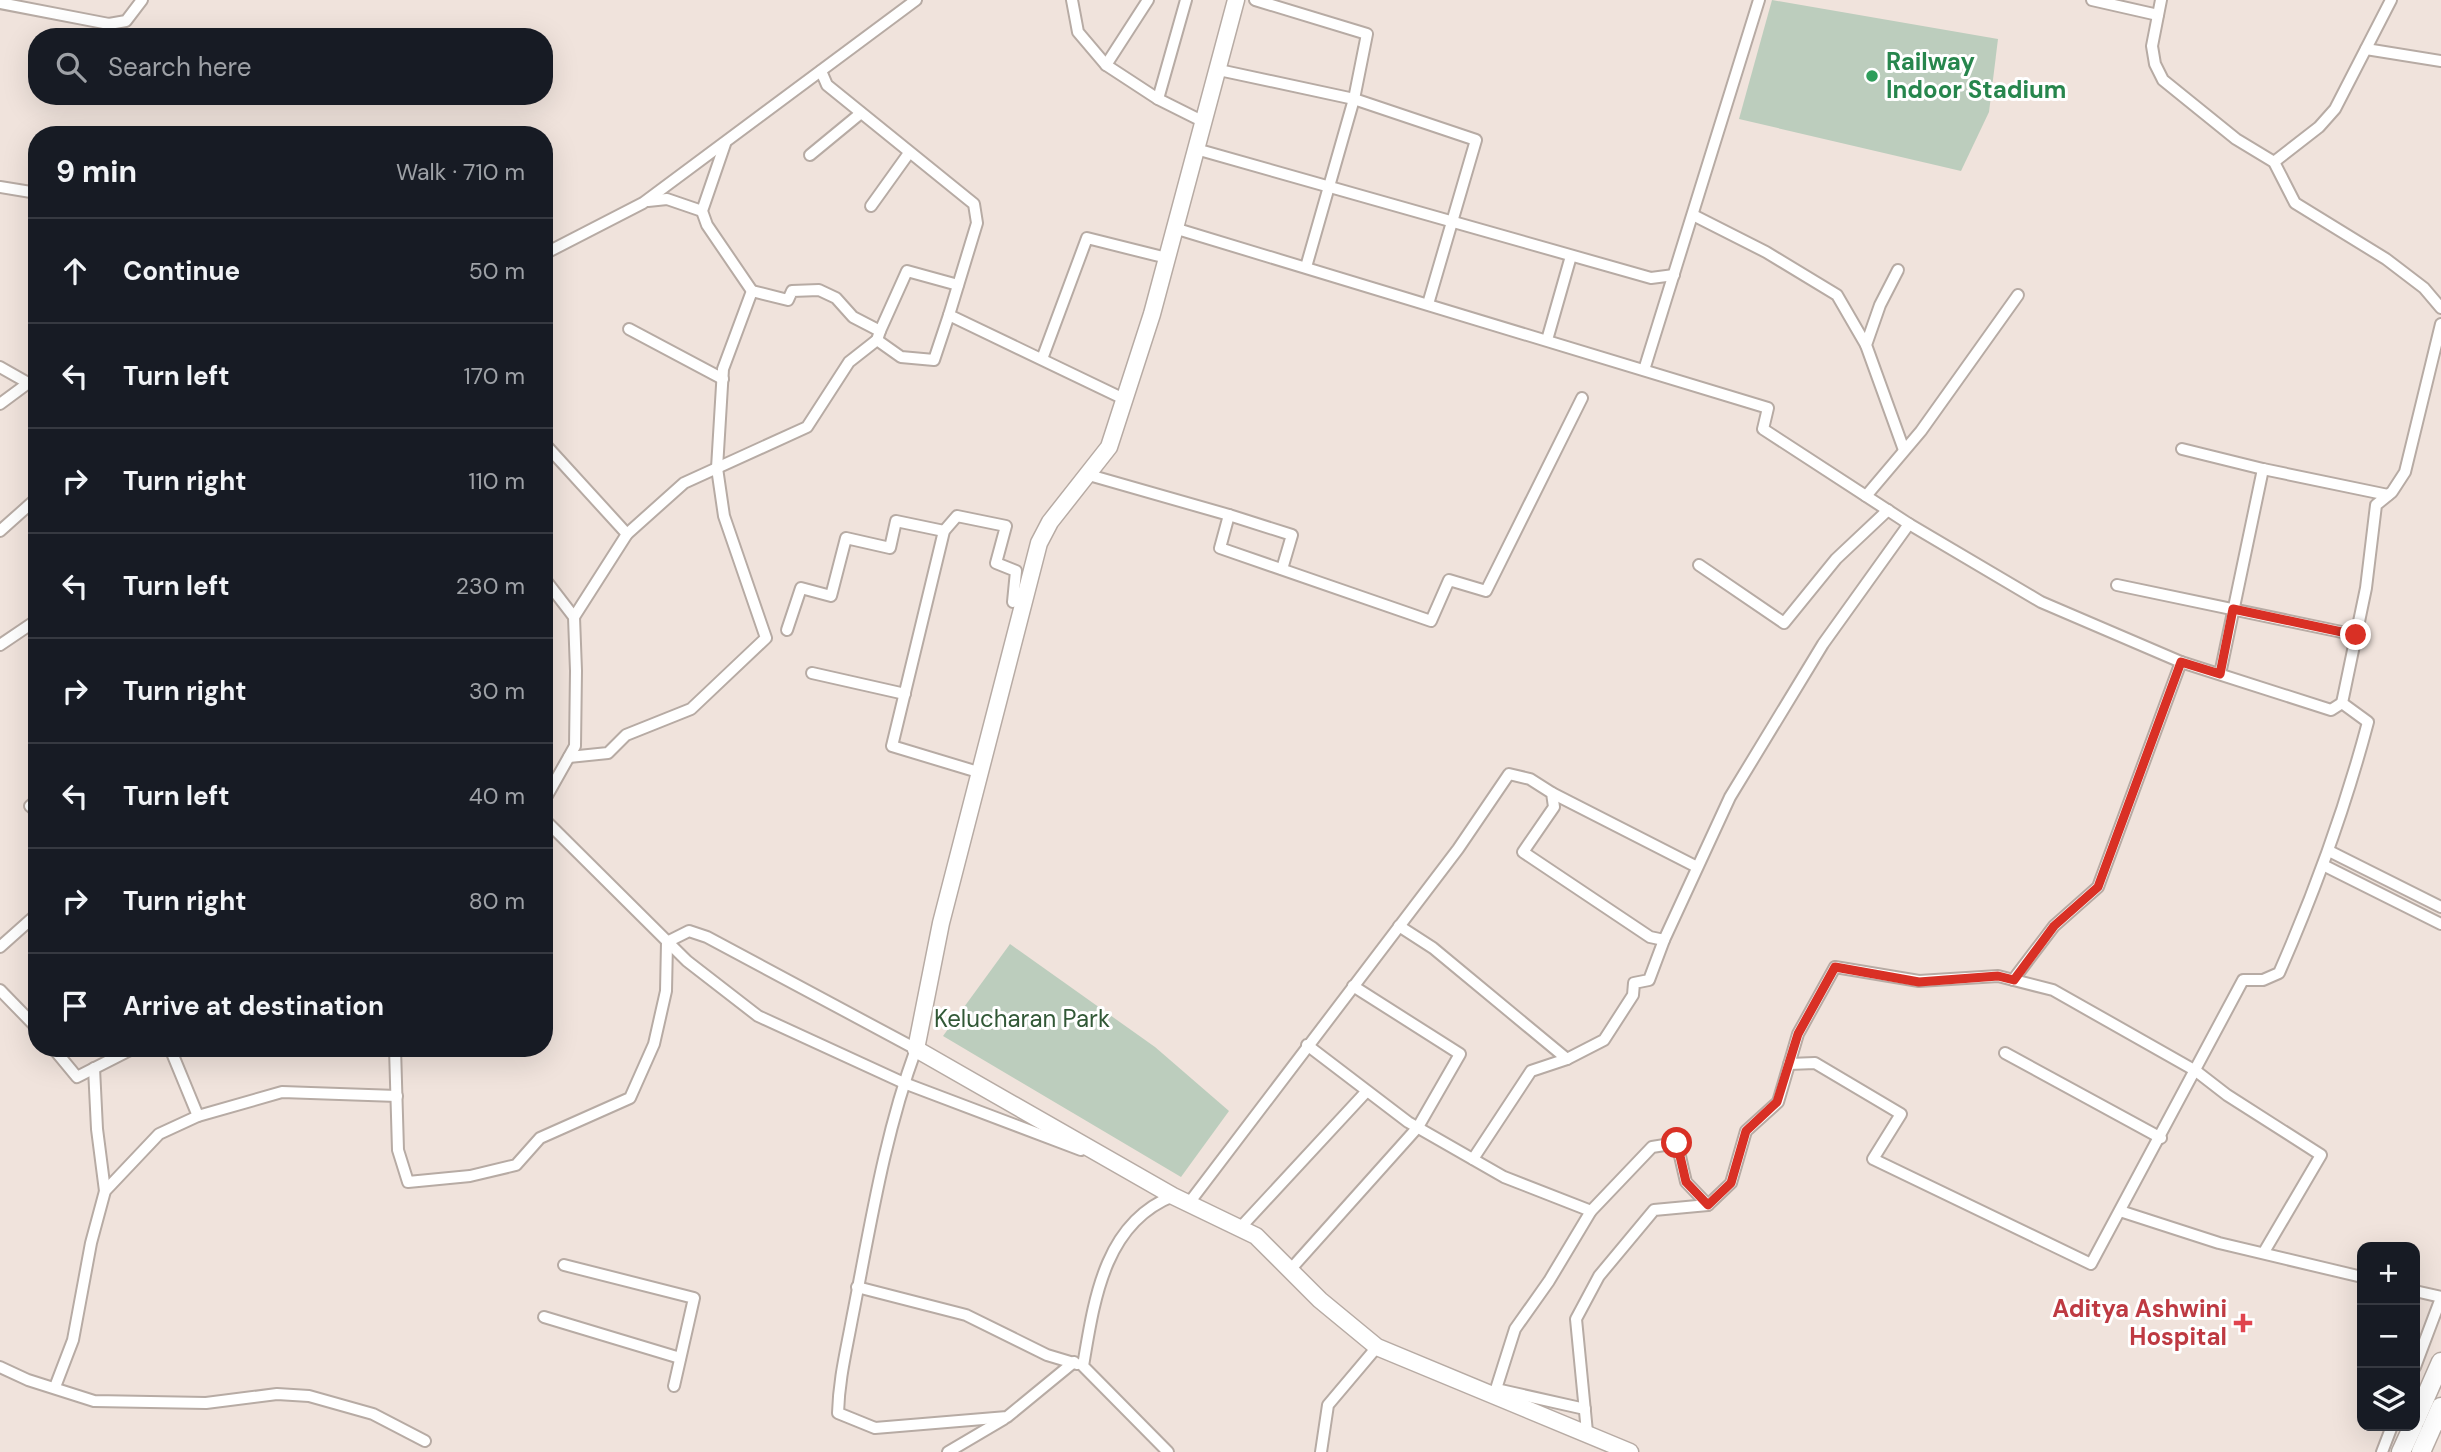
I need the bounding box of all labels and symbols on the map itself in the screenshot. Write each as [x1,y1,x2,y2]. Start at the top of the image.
place label: Railway Indoor Stadium [1886,46,2066,105]
marker: Railway Indoor Stadium [1864,68,1880,84]
route end [2340,619,2371,650]
park label: Kelucharan Park [934,1003,1110,1034]
route start [1661,1127,1692,1158]
place label: Aditya Ashwini Hospital [2052,1293,2227,1352]
marker: Aditya Ashwini Hospital [2233,1313,2253,1333]

